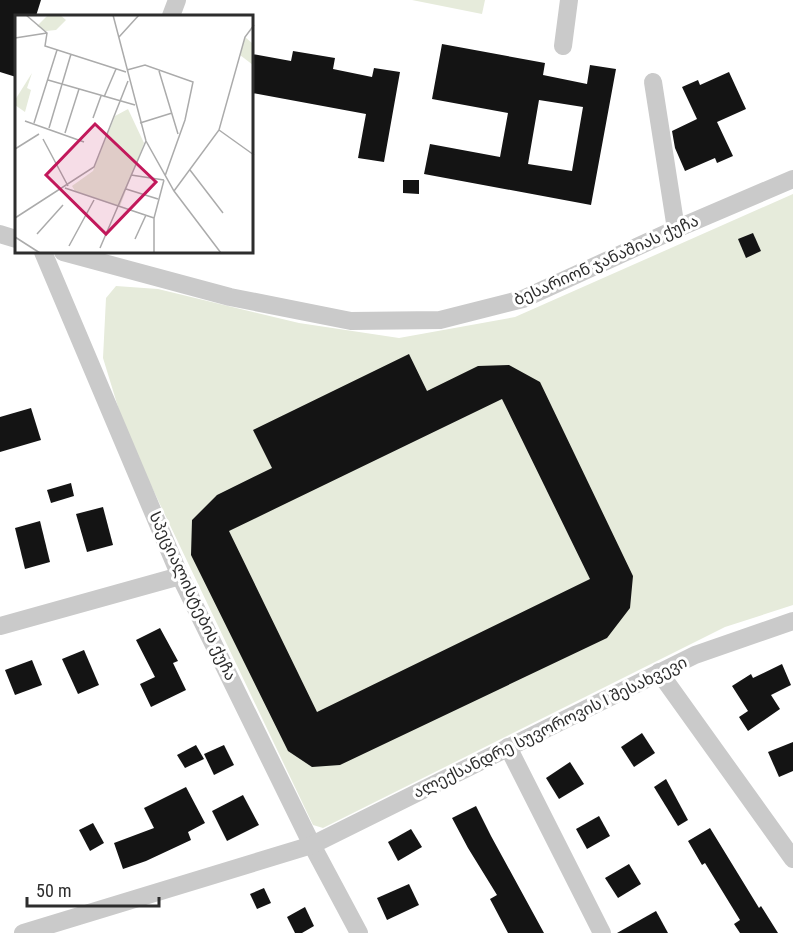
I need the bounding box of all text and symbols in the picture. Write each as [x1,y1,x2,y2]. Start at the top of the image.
inset map [15,15,254,254]
street label: ბესარიონ ჯანაშიას ქუჩა [511,211,701,309]
street label: სპეციალისტების ქუჩა [145,509,241,684]
street label: ალექსანდრე სუვოროვის I შესახვევი [410,652,690,803]
scale bar [27,870,159,908]
text: 50 m [36,880,71,901]

